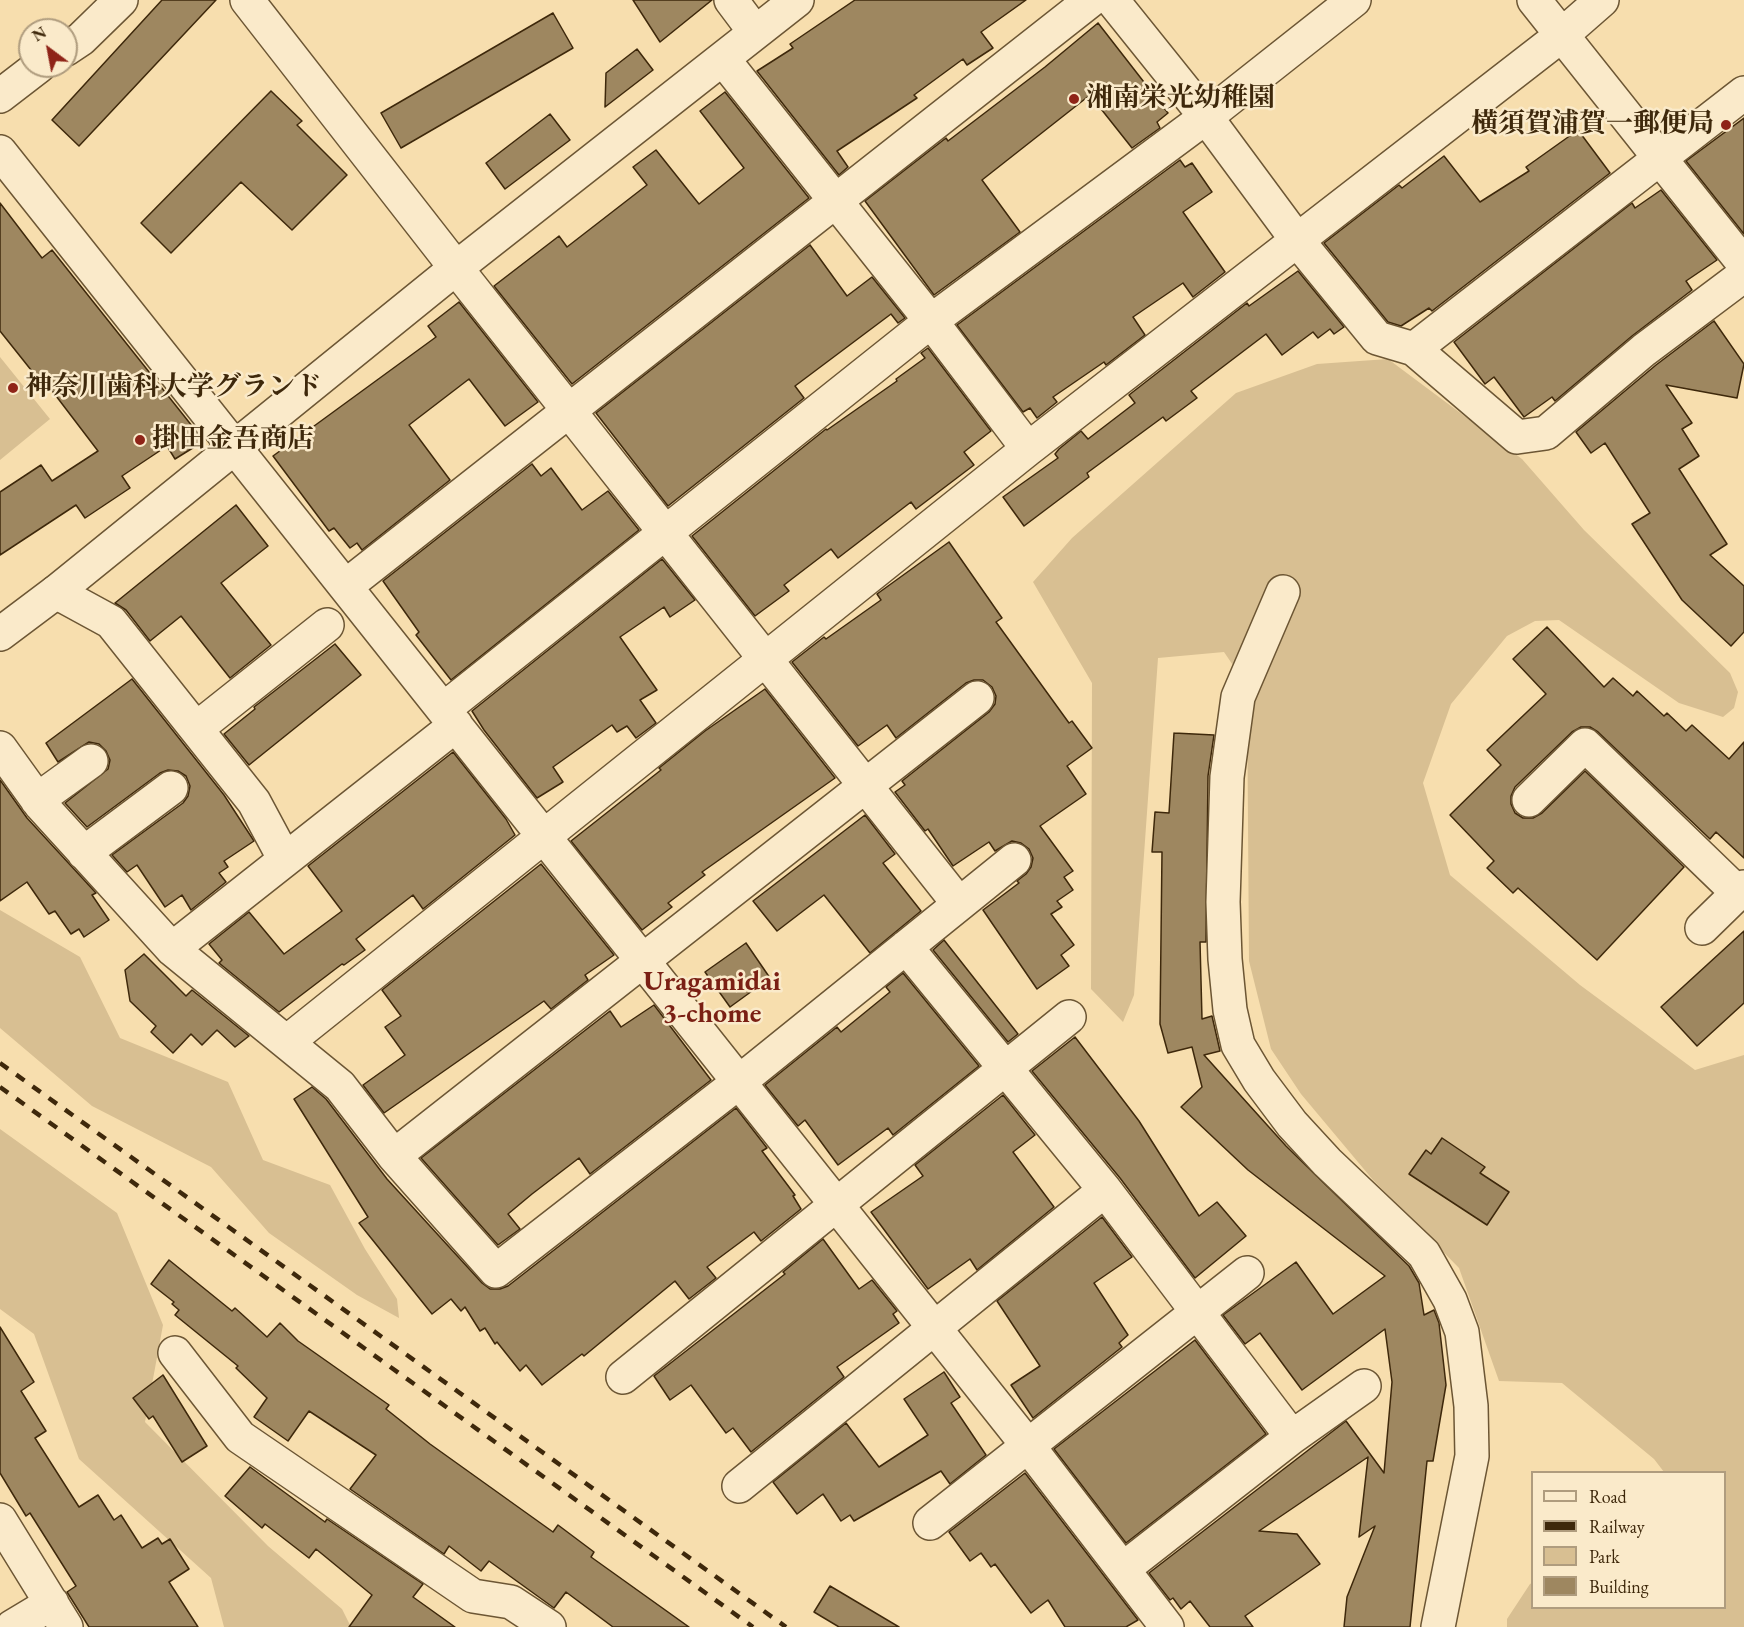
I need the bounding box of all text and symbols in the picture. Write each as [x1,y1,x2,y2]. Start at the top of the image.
north arrow [18,18,78,78]
text: N [28,22,50,46]
place label: 湘南栄光幼稚園 [1086,83,1275,115]
marker: 湘南栄光幼稚園 [1067,92,1081,106]
place label: 横須賀浦賀一郵便局 [1471,109,1714,141]
marker: 横須賀浦賀一郵便局 [1719,118,1733,132]
place label: 神奈川歯科大学グランド [25,372,322,404]
marker: 神奈川歯科大学グランド [6,381,20,395]
place label: 掛田金吾商店 [152,424,314,456]
marker: 掛田金吾商店 [133,433,147,447]
district label: Uragamidai 3-chome [643,965,781,1031]
legend [1531,1471,1726,1609]
text: Road [1589,1485,1627,1508]
text: Railway [1589,1515,1645,1538]
text: Park [1589,1545,1620,1568]
text: Building [1589,1575,1649,1598]

